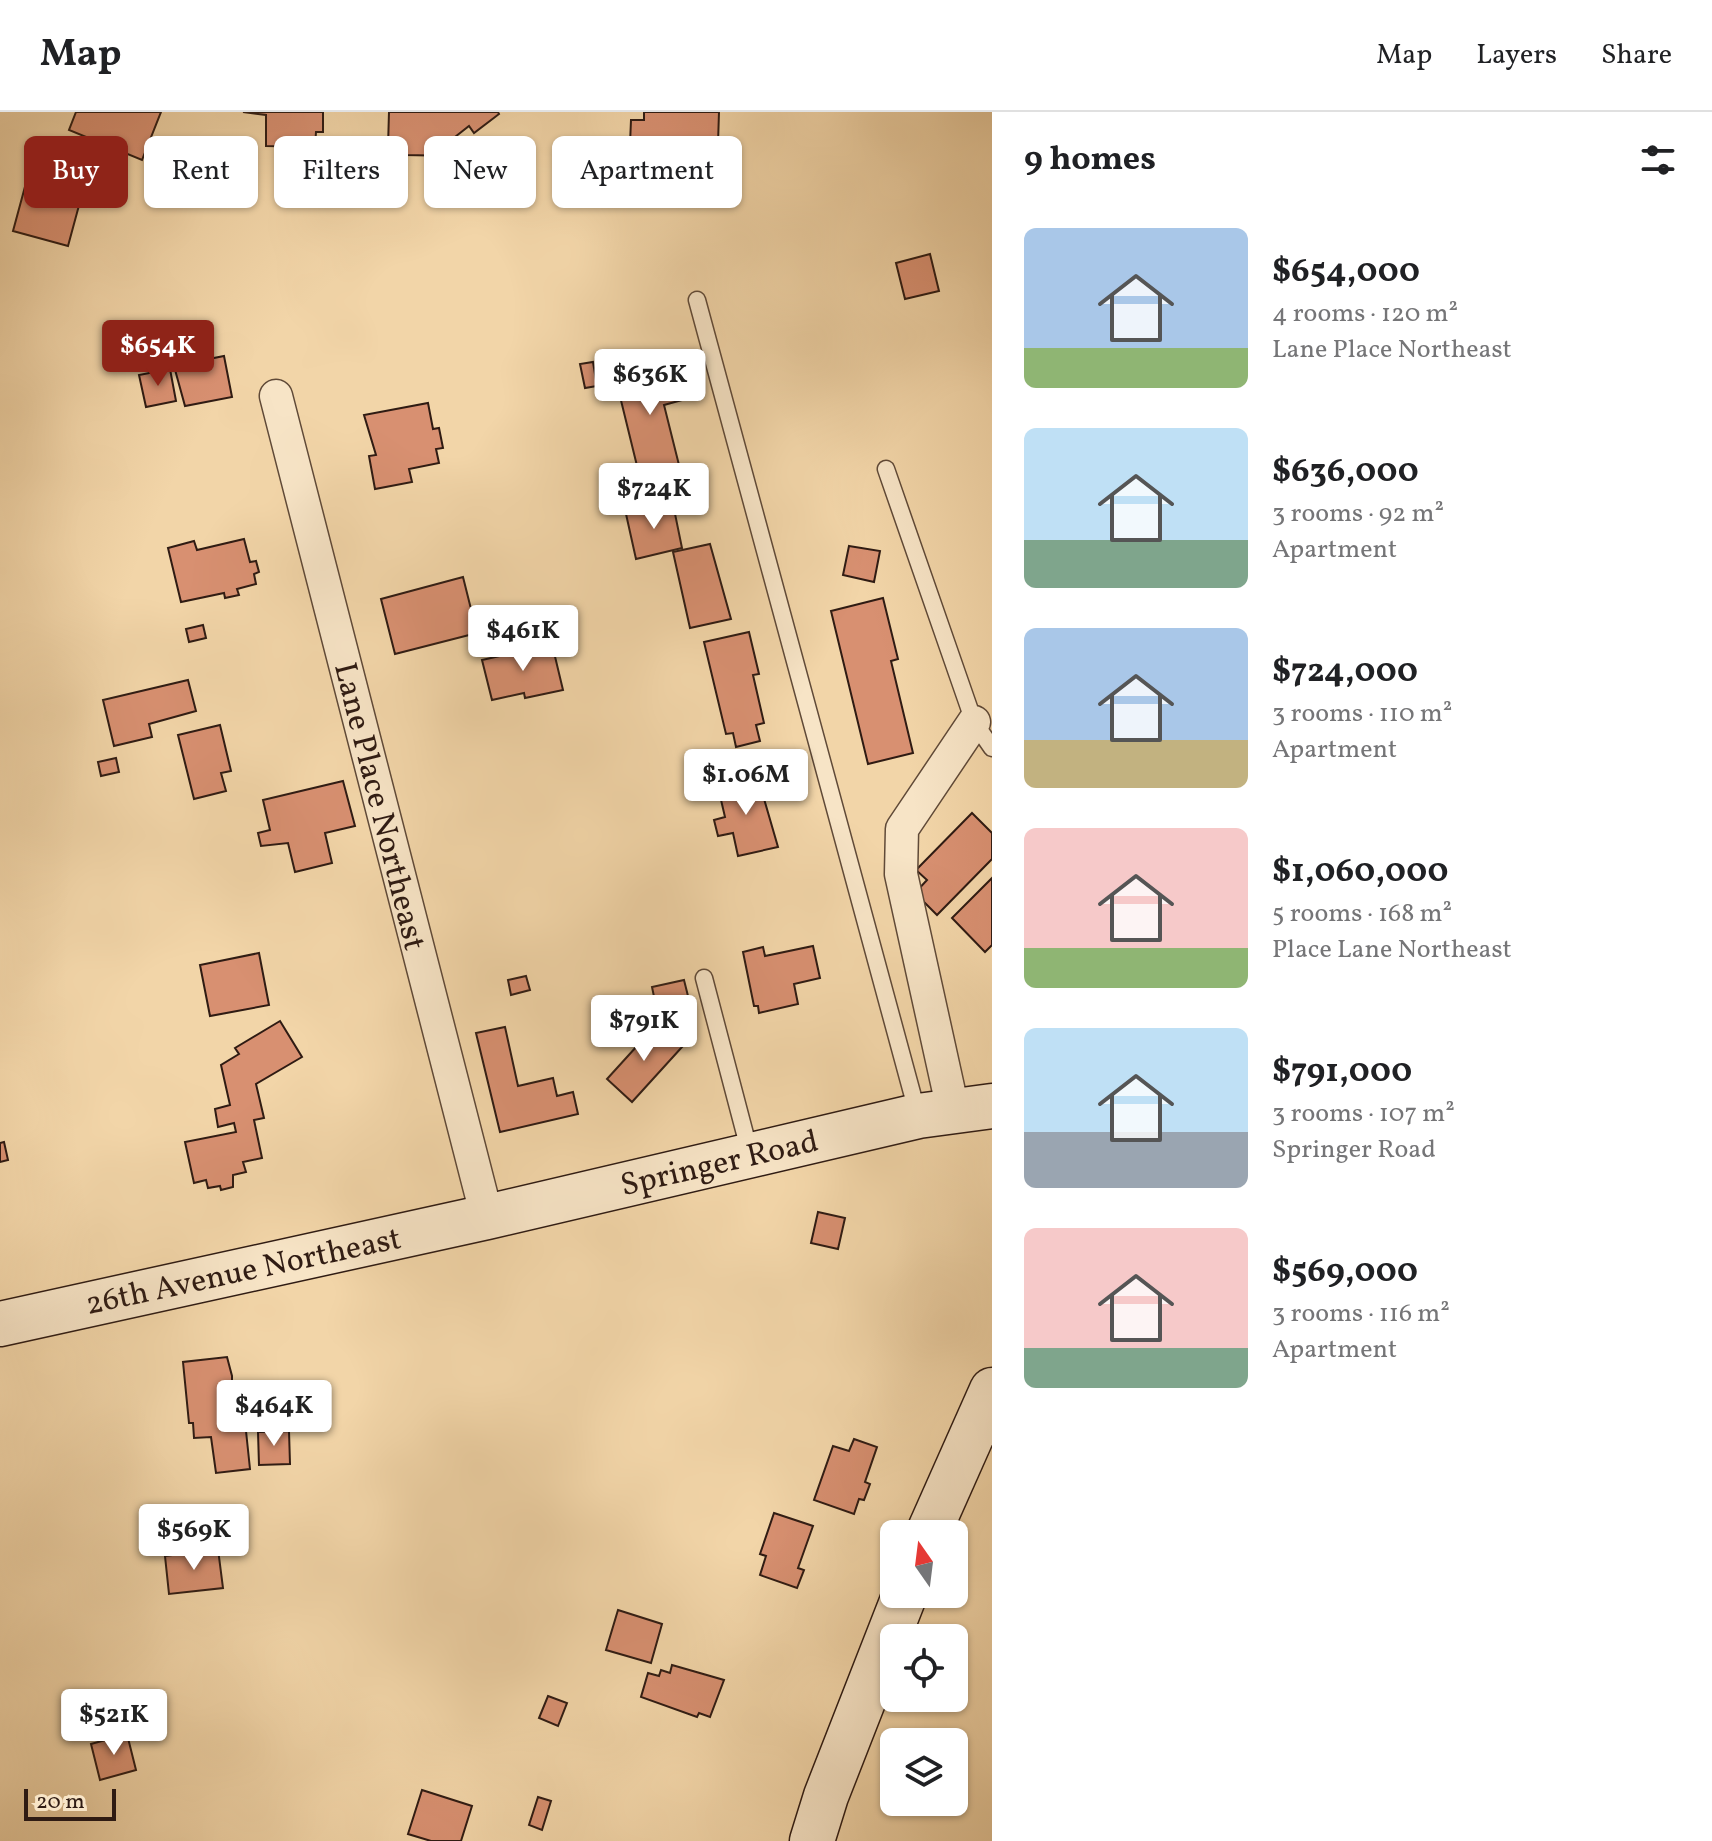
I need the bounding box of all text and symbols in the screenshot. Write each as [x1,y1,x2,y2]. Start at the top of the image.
text: Map [40,29,121,82]
text: Map [1376,36,1432,75]
text: Layers [1476,36,1557,75]
text: Share [1601,36,1672,75]
chip: Buy [24,136,128,208]
chip: Rent [144,136,258,208]
chip: Filters [274,136,408,208]
chip: New [424,136,536,208]
chip: Apartment [552,136,742,208]
text: 9 homes [1024,137,1156,184]
icon: filters [1636,138,1680,182]
text: $654,000 [1272,249,1420,296]
icon: home [1088,260,1184,356]
text: 4 rooms · 120 m² [1272,296,1458,332]
pin: $654K [102,320,214,388]
text: $654K [120,328,196,364]
text: Lane Place Northeast [1272,332,1512,368]
pin: $636K [594,349,706,417]
text: $636K [613,357,687,393]
text: $636,000 [1272,449,1419,496]
icon: home [1088,460,1184,556]
pin: $724K [598,463,710,531]
text: $724K [617,471,691,507]
text: 3 rooms · 92 m² [1272,496,1444,532]
text: Apartment [1272,532,1397,568]
pin: $461K [467,605,579,673]
text: $461K [486,613,560,649]
text: $724,000 [1272,649,1418,696]
street label: Lane Place Northeast [321,658,435,955]
icon: home [1088,660,1184,756]
text: 3 rooms · 110 m² [1272,696,1452,732]
text: Apartment [1272,732,1397,768]
pin: $1.06M [681,749,811,817]
text: $1.06M [702,757,790,793]
text: $1,060,000 [1272,849,1449,896]
icon: home [1088,860,1184,956]
text: 5 rooms · 168 m² [1272,896,1452,932]
text: Place Lane Northeast [1272,932,1512,968]
pin: $791K [588,995,700,1063]
text: $791K [609,1003,679,1039]
text: $791,000 [1272,1049,1412,1096]
icon: home [1088,1060,1184,1156]
text: 3 rooms · 107 m² [1272,1096,1455,1132]
street label: Springer Road [616,1121,823,1209]
text: Springer Road [1272,1132,1436,1168]
street label: 26th Avenue Northeast [82,1218,406,1328]
text: $569,000 [1272,1249,1418,1296]
icon: home [1088,1260,1184,1356]
text: 3 rooms · 116 m² [1272,1296,1450,1332]
text: Apartment [1272,1332,1397,1368]
pin: $464K [218,1380,330,1448]
text: $464K [235,1388,313,1424]
pin: $569K [138,1504,250,1572]
text: $569K [157,1512,231,1548]
north arrow [880,1520,968,1608]
map controls [880,1520,968,1816]
button: locate [880,1624,968,1712]
pin: $521K [58,1689,170,1757]
text: $521K [79,1697,149,1733]
button: layers [880,1728,968,1816]
scale bar [24,1785,116,1821]
text: 20 m [36,1787,85,1818]

